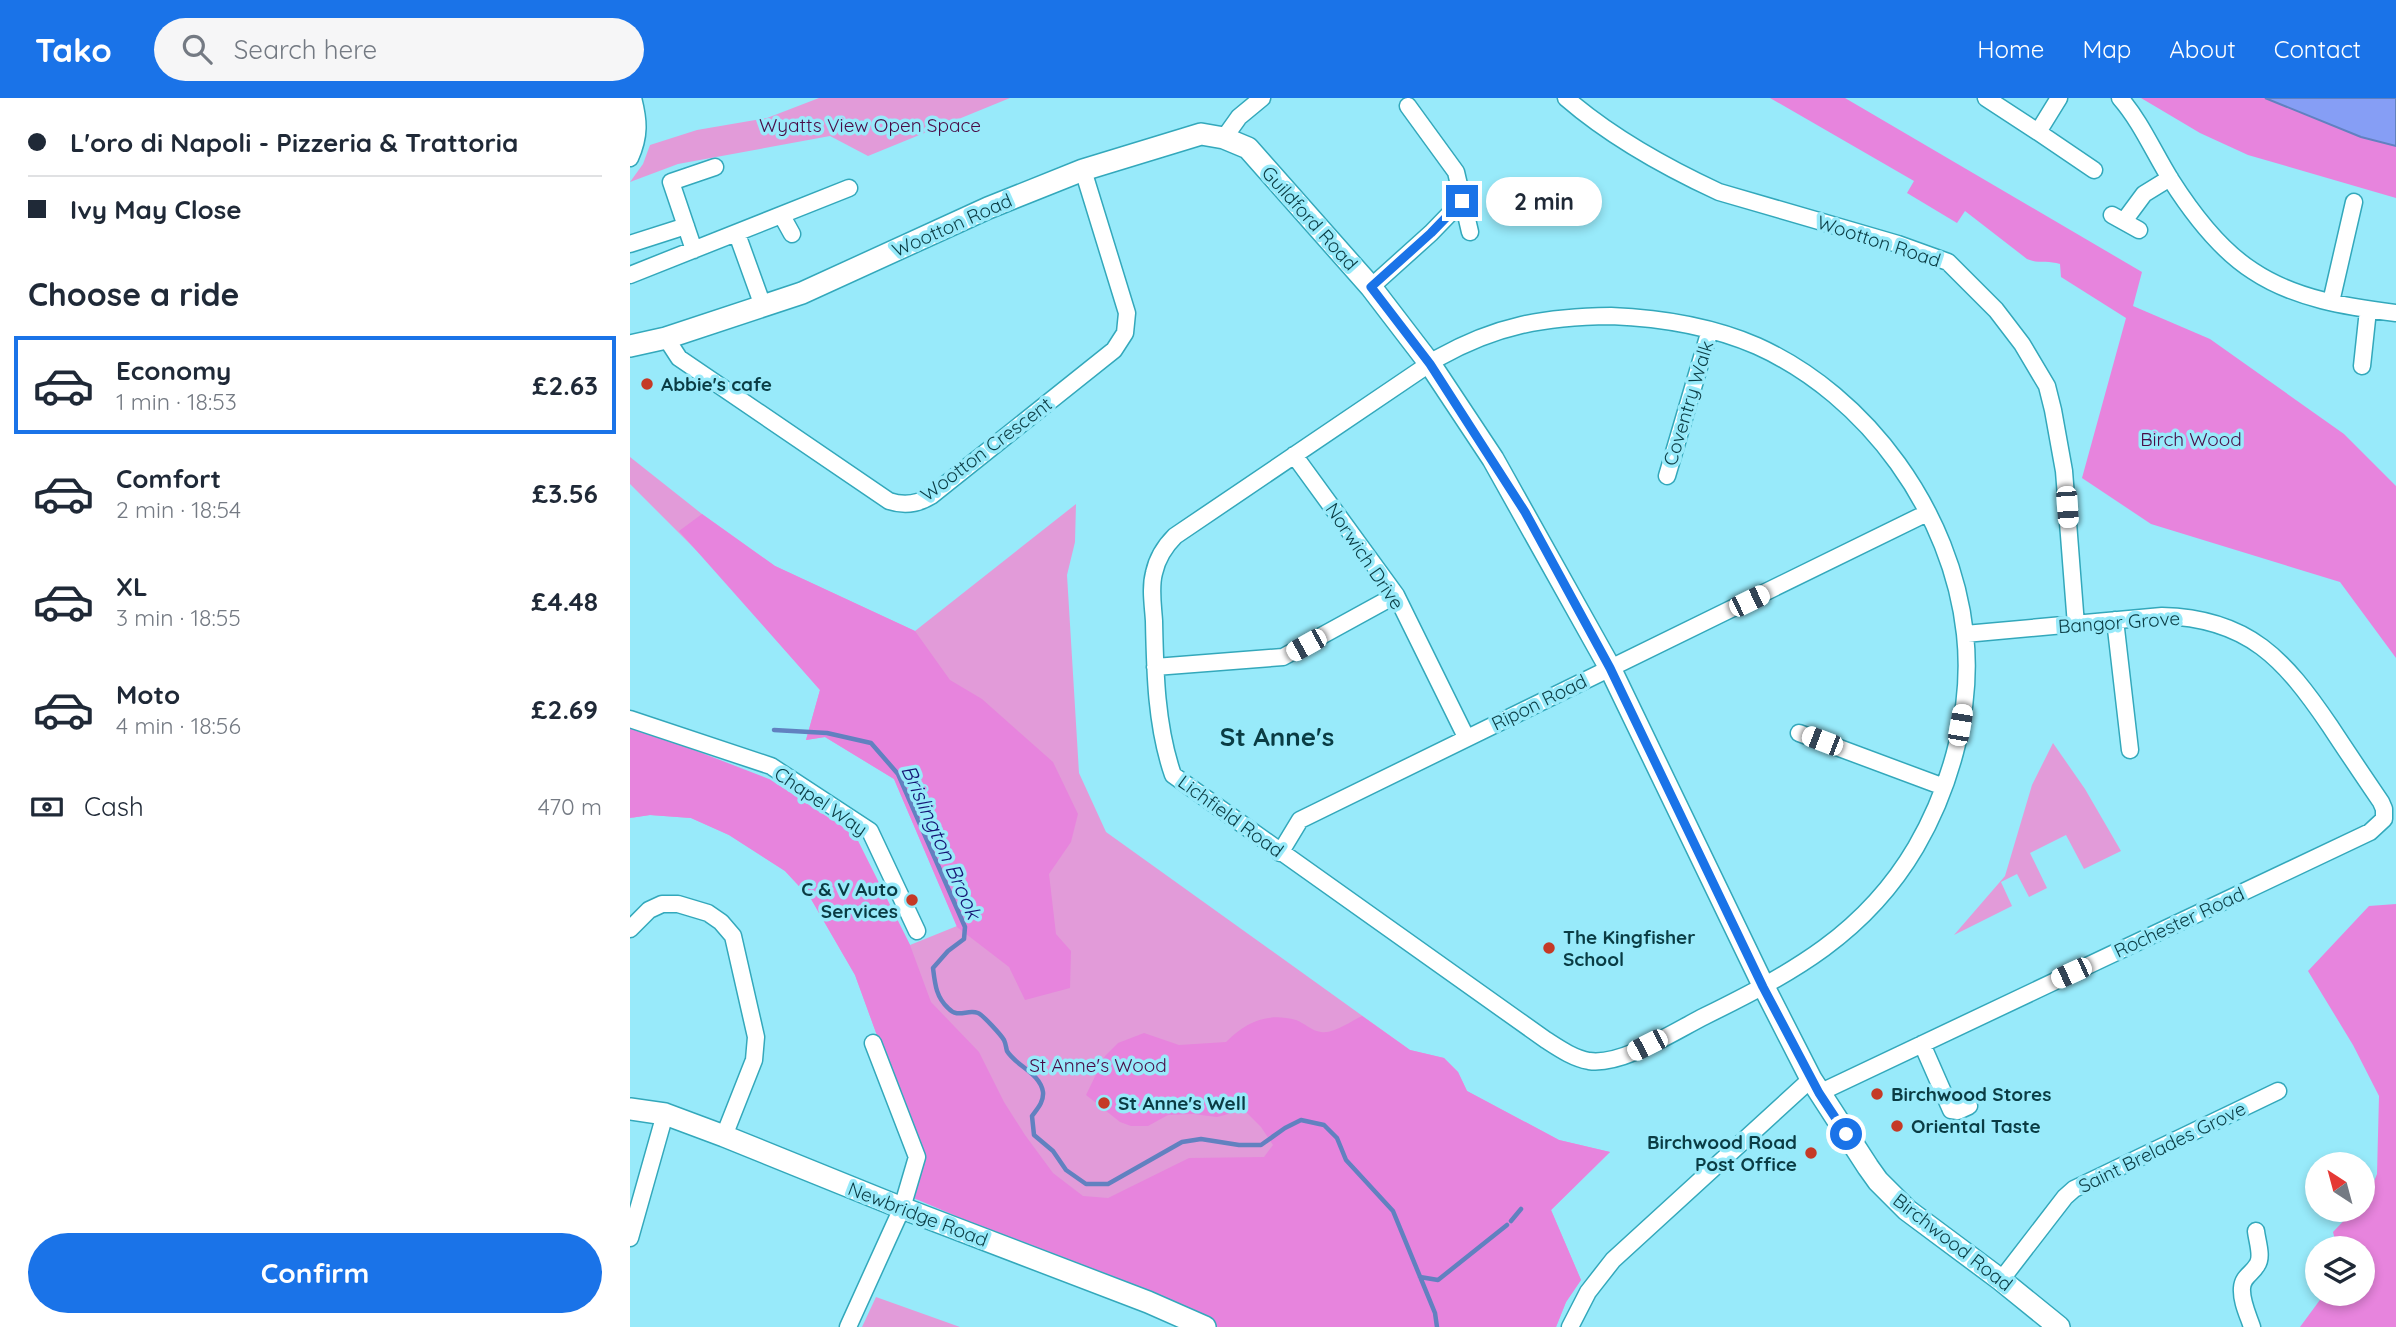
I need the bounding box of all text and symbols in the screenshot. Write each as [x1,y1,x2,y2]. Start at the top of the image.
search box [154,18,644,81]
text: Tako [35,29,112,70]
icon: search [178,30,216,68]
text: Search here [234,33,377,66]
text: Home [1977,34,2044,64]
text: Map [2082,34,2131,64]
text: About [2169,34,2236,64]
text: Contact [2274,34,2361,64]
park label: Wyatts View Open Space [759,113,981,137]
text: L'oro di Napoli - Pizzeria & Trattoria [70,126,518,159]
street label: Guildford Road [1257,161,1363,275]
callout: 2 min [1486,176,1602,226]
route end [1446,185,1478,217]
text: 2 min [1514,187,1574,216]
street label: Wootton Road [888,188,1016,262]
text: Ivy May Close [70,193,242,226]
street label: Wootton Road [1814,210,1944,272]
text: Choose a ride [28,274,240,314]
street label: Coventry Walk [1658,338,1718,468]
icon: car [32,354,95,417]
text: Economy [116,354,231,387]
text: £2.63 [532,369,598,402]
place label: Abbie's cafe [661,372,772,396]
marker: Abbie's cafe [639,376,655,392]
text: 1 min · 18:53 [116,387,237,416]
street label: Wootton Crescent [916,392,1056,506]
park label: Birch Wood [2140,427,2242,451]
icon: car [32,462,95,525]
text: Comfort [116,462,221,495]
text: £3.56 [532,477,598,510]
car [2056,485,2079,529]
text: 2 min · 18:54 [116,495,241,524]
street label: Norwich Drive [1321,498,1409,614]
icon: car [32,570,95,633]
text: XL [116,570,148,603]
car [1726,582,1773,620]
text: £4.48 [531,585,598,618]
text: 3 min · 18:55 [116,603,241,632]
street label: Bangor Grove [2057,606,2181,638]
car [1283,626,1330,664]
street label: Ripon Road [1487,669,1591,735]
icon: car [32,678,95,741]
text: Moto [116,678,180,711]
text: £2.69 [531,693,598,726]
car [1947,702,1974,748]
text: 4 min · 18:56 [116,711,241,740]
district label: St Anne's [1220,720,1334,753]
car [1799,724,1846,758]
water label: Brislington Brook [896,760,988,924]
street label: Chapel Way [770,761,872,841]
street label: Lichfield Road [1174,770,1288,862]
icon: cash [28,788,66,826]
text: Cash [84,790,144,823]
text: 470 m [538,792,602,821]
place label: C & V Auto Services [801,877,898,923]
street label: Rochester Road [2110,881,2248,963]
marker: C & V Auto Services [904,892,920,908]
place label: The Kingfisher School [1563,925,1695,971]
marker: The Kingfisher School [1541,940,1557,956]
car [2048,955,2095,991]
car [1624,1026,1671,1064]
park label: St Anne's Wood [1029,1053,1167,1077]
place label: Birchwood Stores [1891,1082,2051,1106]
marker: Birchwood Stores [1869,1086,1885,1102]
place label: St Anne's Well [1118,1091,1246,1115]
marker: St Anne's Well [1096,1095,1112,1111]
street label: Saint Brelades Grove [2074,1096,2250,1198]
place label: Oriental Taste [1911,1114,2041,1138]
route start [1830,1118,1862,1150]
marker: Oriental Taste [1889,1118,1905,1134]
place label: Birchwood Road Post Office [1647,1130,1797,1176]
marker: Birchwood Road Post Office [1803,1145,1819,1161]
north arrow [2305,1152,2375,1222]
map controls [2305,1152,2375,1306]
street label: Newbridge Road [845,1176,991,1252]
street label: Birchwood Road [1888,1188,2018,1296]
button: Confirm [28,1233,602,1313]
button: layers [2305,1236,2375,1306]

